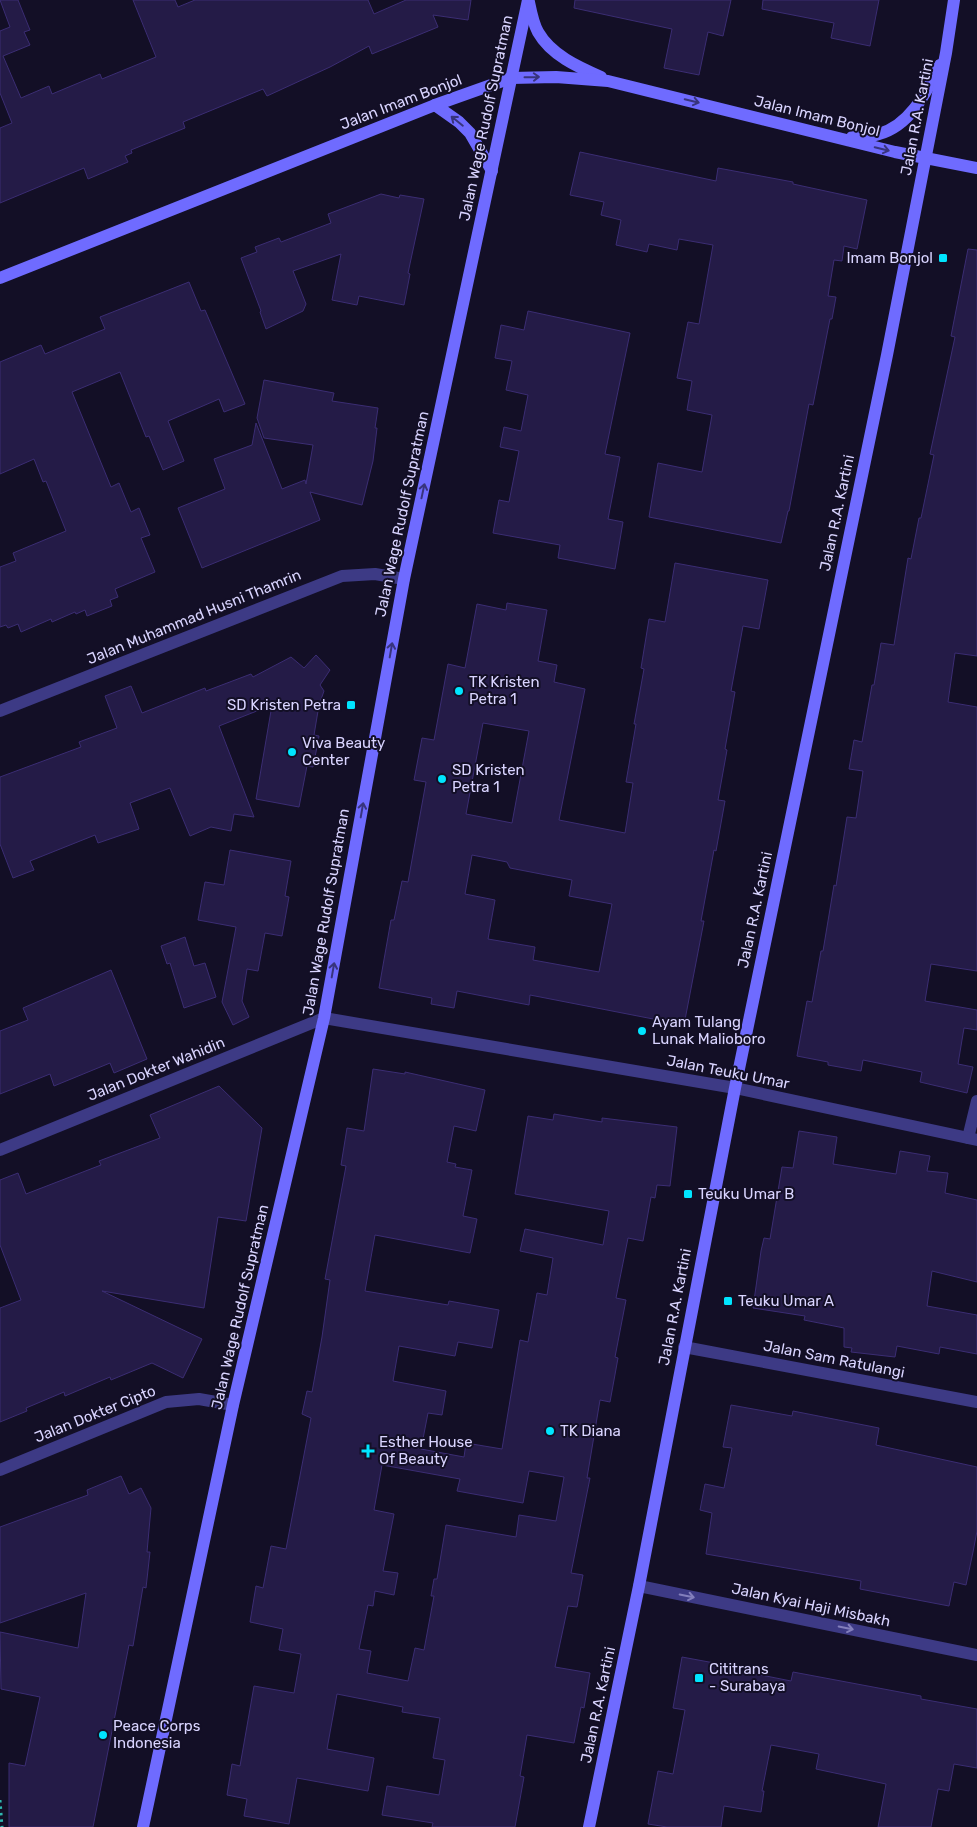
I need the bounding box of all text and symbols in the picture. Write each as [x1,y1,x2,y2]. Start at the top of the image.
street label: Jalan Wage Rudolf Supratman [455,13,517,223]
street label: Jalan R.A. Kartini [897,57,937,177]
street label: Jalan Imam Bonjol [338,70,464,134]
one-way arrow [524,72,540,82]
street label: Jalan Imam Bonjol [752,92,882,140]
one-way arrow [683,97,699,107]
one-way arrow [450,115,463,126]
one-way arrow [874,144,890,154]
place label: Imam Bonjol [846,249,933,267]
marker: Imam Bonjol [937,252,949,264]
street label: Jalan Wage Rudolf Supratman [371,409,433,619]
street label: Jalan R.A. Kartini [816,453,858,573]
one-way arrow [418,484,428,500]
street label: Jalan Muhammad Husni Thamrin [84,566,304,668]
one-way arrow [386,643,396,659]
place label: TK Kristen Petra 1 [469,673,540,708]
marker: TK Kristen Petra 1 [453,685,465,697]
place label: SD Kristen Petra [227,696,341,714]
marker: SD Kristen Petra [345,699,357,711]
place label: Viva Beauty Center [302,734,385,769]
marker: Viva Beauty Center [286,746,298,758]
place label: SD Kristen Petra 1 [452,761,525,796]
marker: SD Kristen Petra 1 [436,773,448,785]
one-way arrow [357,803,367,819]
street label: Jalan Wage Rudolf Supratman [299,807,353,1017]
street label: Jalan R.A. Kartini [734,850,776,970]
one-way arrow [328,963,338,979]
place label: Ayam Tulang Lunak Malioboro [652,1013,766,1048]
marker: Ayam Tulang Lunak Malioboro [636,1025,648,1037]
street label: Jalan Dokter Wahidin [85,1033,227,1105]
street label: Jalan Teuku Umar [665,1051,791,1093]
place label: Teuku Umar B [698,1185,794,1203]
marker: Teuku Umar B [682,1188,694,1200]
street label: Jalan Wage Rudolf Supratman [208,1203,272,1411]
street label: Jalan R.A. Kartini [655,1247,695,1367]
place label: Teuku Umar A [738,1292,834,1310]
marker: Teuku Umar A [722,1295,734,1307]
street label: Jalan Sam Ratulangi [762,1336,906,1382]
street label: Jalan Dokter Cipto [32,1381,158,1447]
place label: TK Diana [560,1422,621,1440]
marker: TK Diana [544,1425,556,1437]
place label: Esther House Of Beauty [379,1433,473,1468]
marker: Esther House Of Beauty [361,1444,375,1458]
street label: Jalan Kyai Haji Misbakh [730,1579,892,1631]
one-way arrow [679,1592,695,1601]
one-way arrow [838,1624,854,1634]
street label: Jalan R.A. Kartini [577,1645,619,1765]
place label: Cititrans - Surabaya [709,1660,785,1695]
marker: Cititrans - Surabaya [693,1672,705,1684]
place label: Peace Corps Indonesia [113,1717,201,1752]
marker: Peace Corps Indonesia [97,1729,109,1741]

